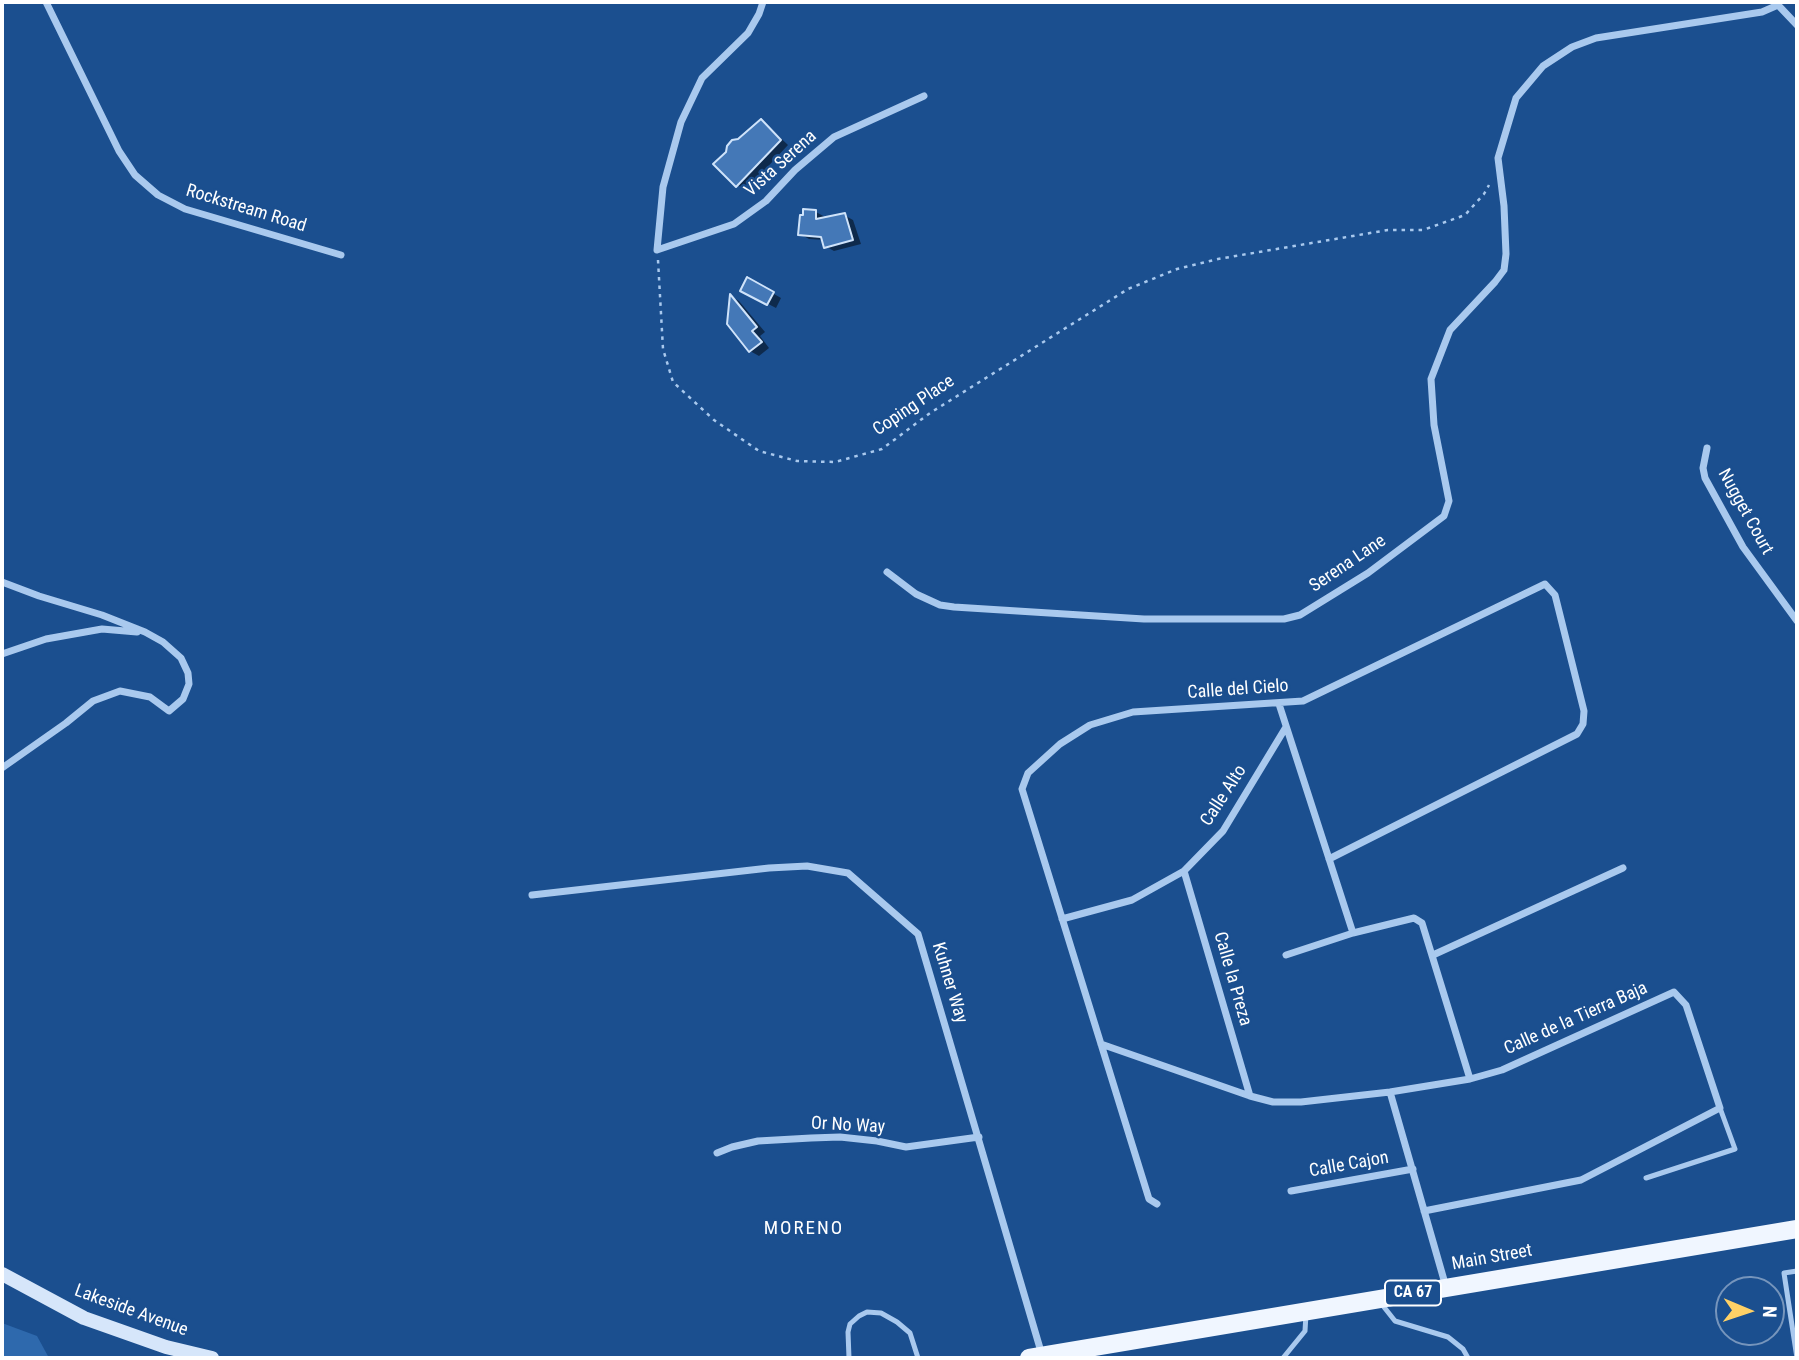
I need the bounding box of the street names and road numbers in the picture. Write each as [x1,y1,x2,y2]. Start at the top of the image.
street label: Vista Serena [741,126,821,202]
street label: Rockstream Road [183,180,309,238]
street label: Coping Place [869,371,959,441]
street label: Nugget Court [1713,465,1777,559]
street label: Serena Lane [1306,531,1390,597]
street label: Calle del Cielo [1187,676,1289,704]
street label: Calle Alto [1196,761,1252,831]
street label: Calle la Preza [1208,930,1256,1028]
street label: Kuhner Way [927,940,971,1026]
street label: Calle de la Tierra Baja [1501,978,1651,1060]
street label: Or No Way [810,1113,886,1139]
street label: Calle Cajon [1308,1147,1390,1183]
street label: Main Street [1450,1240,1534,1276]
street label: Lakeside Avenue [71,1280,191,1342]
road number: CA 67 [1385,1280,1441,1306]

